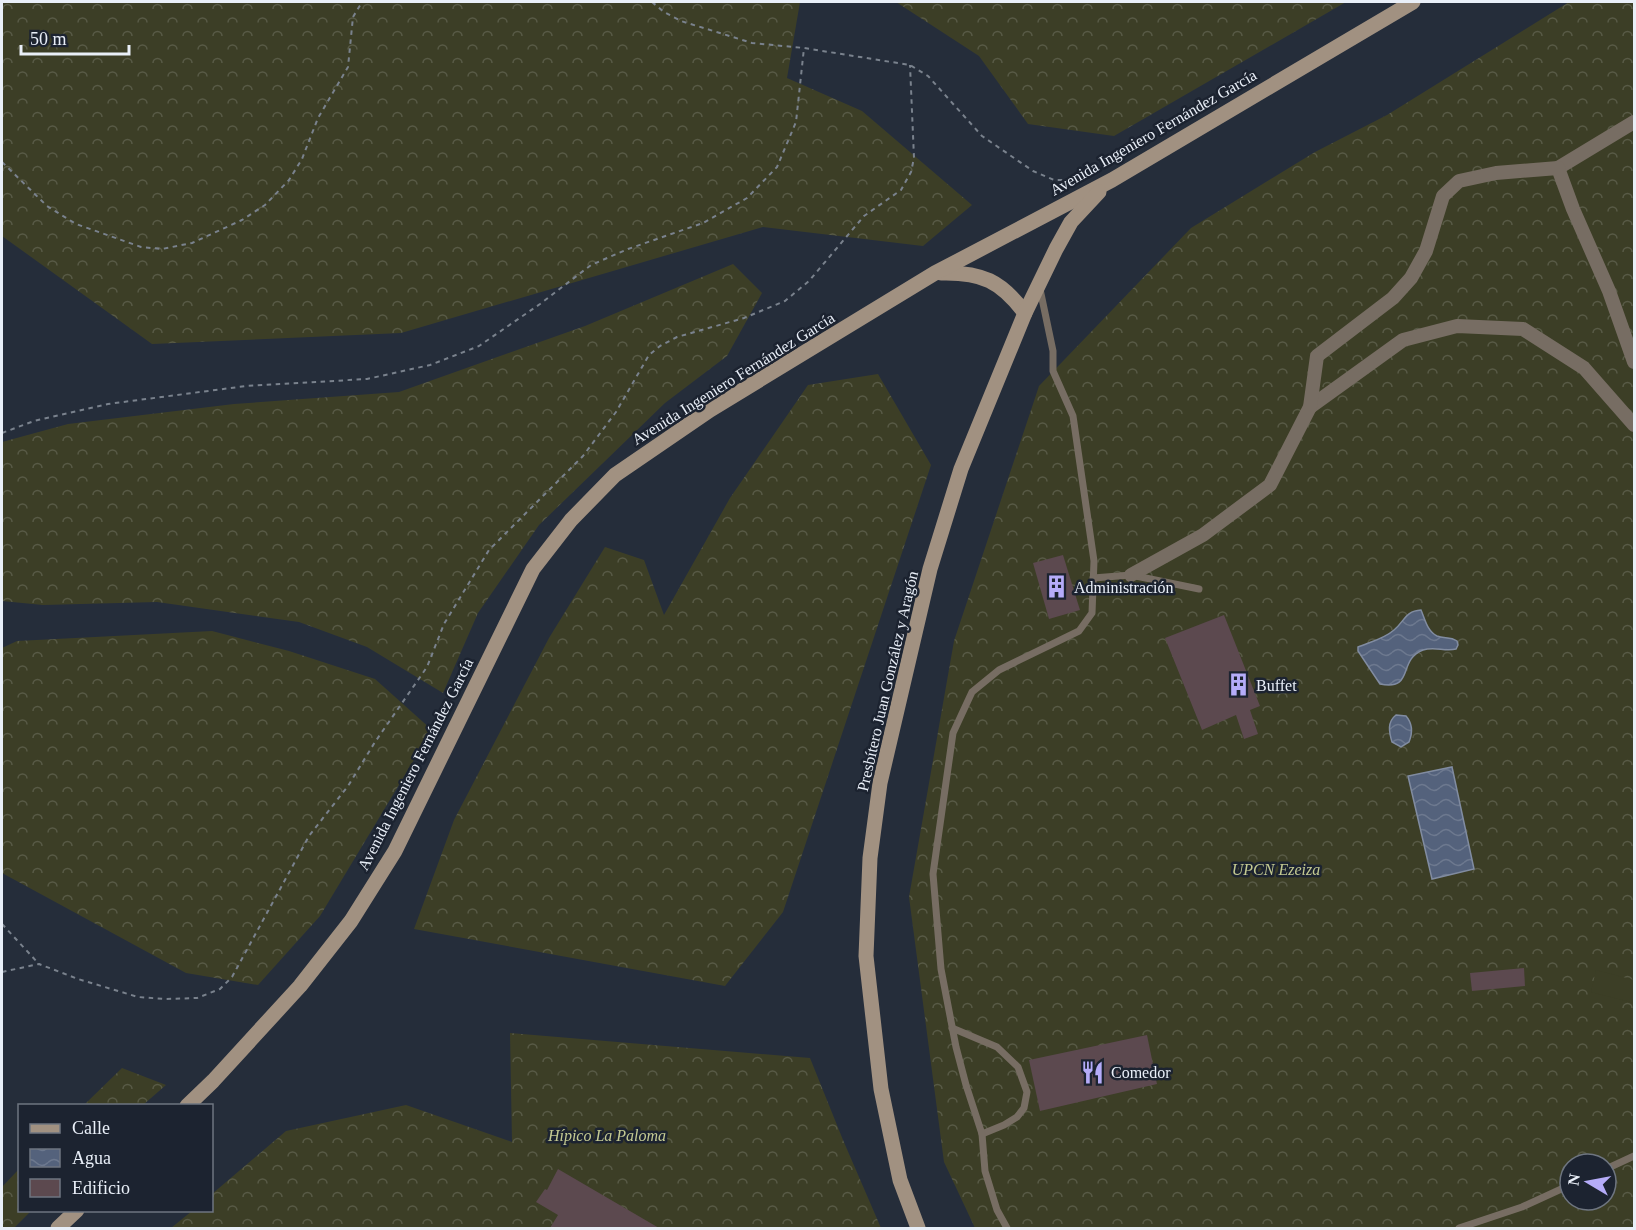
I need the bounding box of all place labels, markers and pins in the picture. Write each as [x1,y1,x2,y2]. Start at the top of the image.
building icon: Administración [1043,574,1069,600]
place label: Administración [1074,579,1174,596]
building icon: Buffet [1225,672,1251,698]
place label: Buffet [1256,677,1297,694]
restaurant icon: Comedor [1080,1059,1106,1085]
place label: Comedor [1111,1064,1171,1081]

